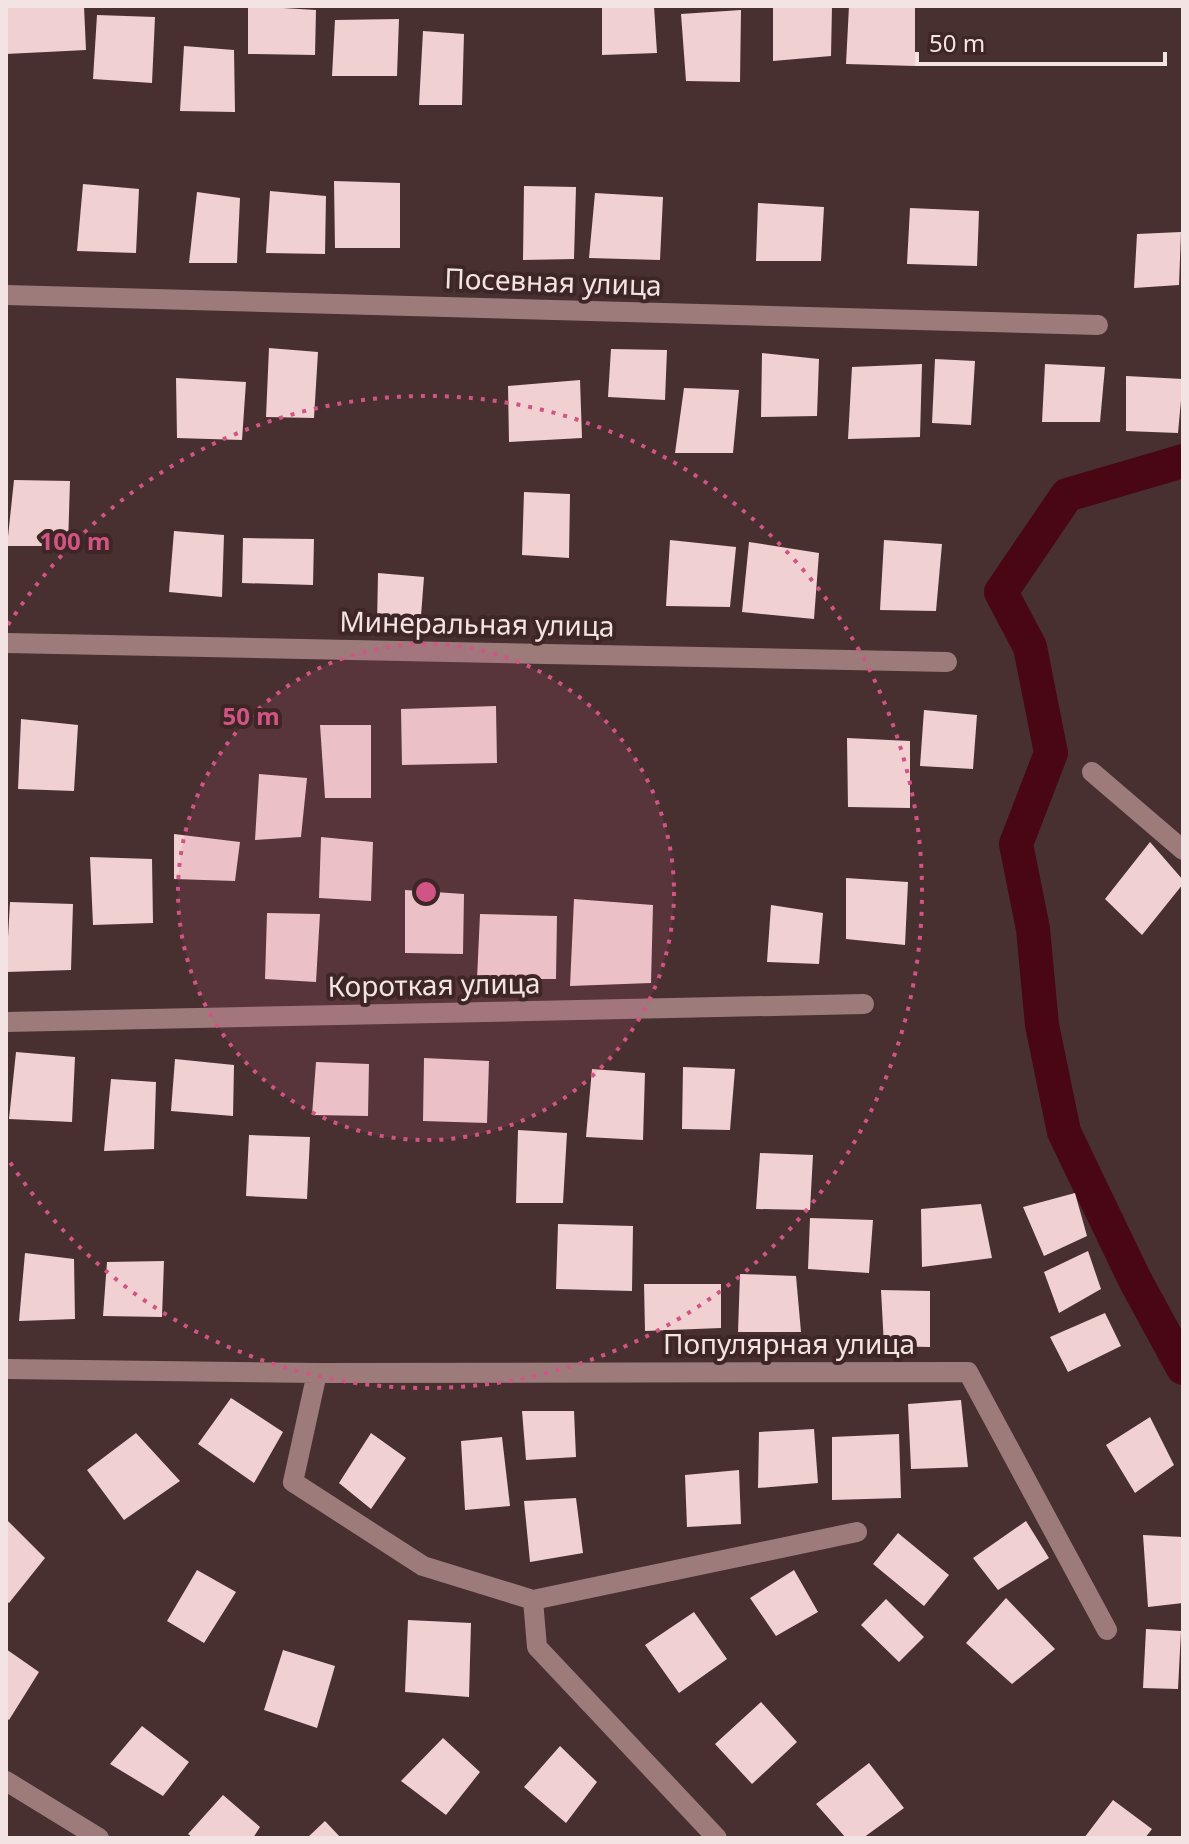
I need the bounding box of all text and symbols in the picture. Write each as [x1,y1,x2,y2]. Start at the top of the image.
scale bar [917,16,1165,66]
text: 50 m [929,26,985,59]
street label: Посевная улица [444,258,662,304]
text: 100 m [40,524,110,557]
street label: Минеральная улица [339,602,615,644]
text: 50 m [222,699,280,732]
centre of rings [412,878,440,906]
street label: Короткая улица [327,963,541,1005]
street label: Популярная улица [663,1324,915,1362]

